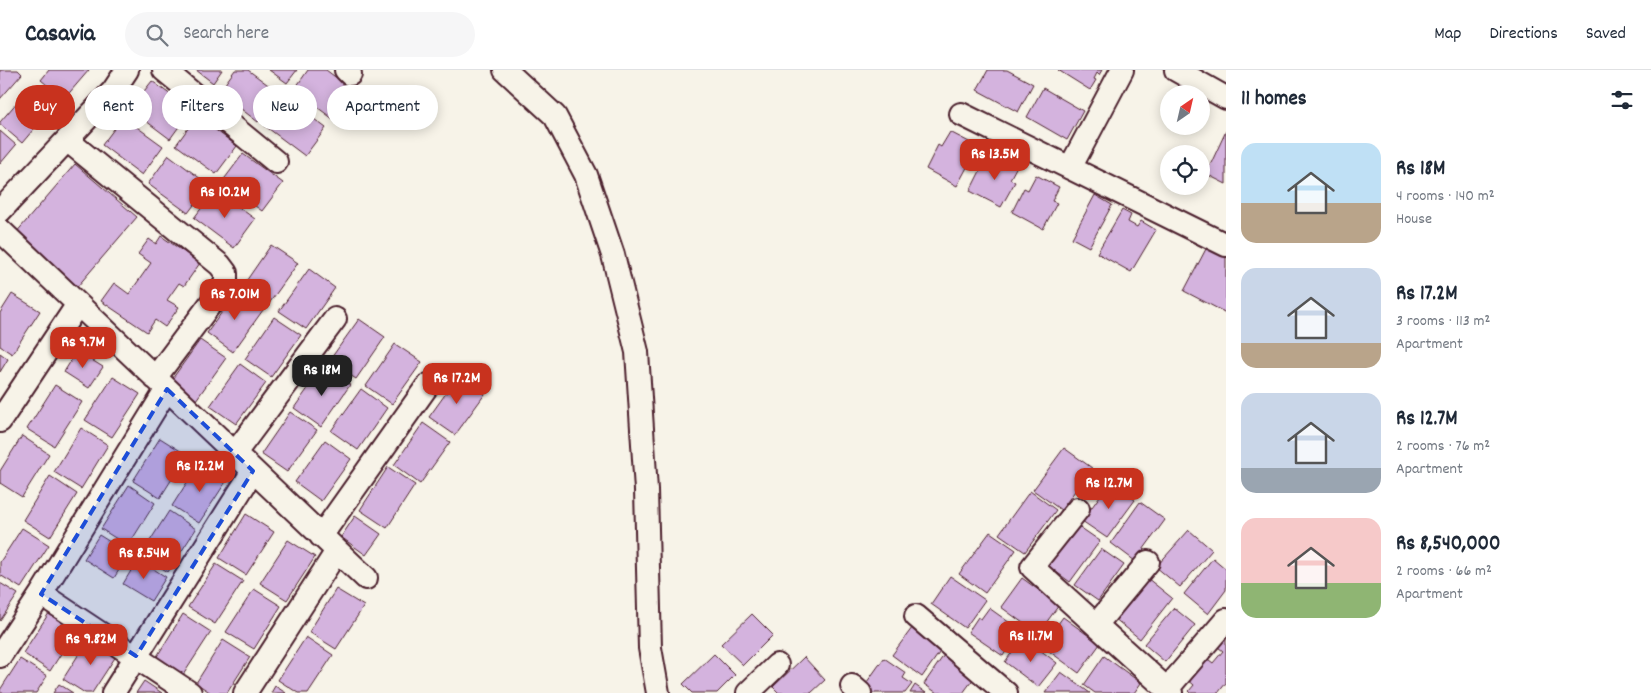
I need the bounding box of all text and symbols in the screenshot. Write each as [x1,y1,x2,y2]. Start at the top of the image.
search box [125,12,475,57]
text: Casavia [25,18,95,52]
icon: search [143,21,171,49]
text: Search here [183,21,269,48]
text: Map [1434,22,1461,47]
text: Directions [1489,22,1558,47]
text: Saved [1586,22,1626,47]
chip: Buy [15,85,75,130]
chip: Rent [85,85,152,130]
chip: Filters [162,85,243,130]
chip: New [253,85,317,130]
chip: Apartment [327,85,438,130]
north arrow [1160,85,1210,135]
map controls [1160,85,1210,195]
text: 11 homes [1241,85,1306,115]
icon: filters [1608,86,1636,114]
pin: Rs 13.5M [943,138,1047,181]
text: Rs 13.5M [971,143,1019,166]
button: locate [1160,145,1210,195]
text: Rs 18M [1396,155,1445,185]
icon: home [1281,163,1341,223]
pin: Rs 10.2M [173,176,277,219]
text: Rs 10.2M [200,181,250,204]
text: 4 rooms · 140 m² [1396,185,1495,208]
text: House [1396,208,1432,231]
pin: Rs 7.01M [183,278,287,321]
text: Rs 17.2M [1396,280,1458,310]
text: Rs 7.01M [211,283,259,306]
icon: home [1281,288,1341,348]
text: 3 rooms · 113 m² [1396,310,1490,333]
pin: Rs 9.7M [37,326,129,369]
text: Rs 9.7M [61,331,105,354]
text: Apartment [1396,333,1463,356]
pin: Rs 18M [281,354,363,397]
text: Rs 18M [303,359,341,382]
pin: Rs 17.2M [405,362,509,405]
text: Rs 17.2M [434,367,480,390]
text: Rs 12.7M [1396,405,1458,435]
icon: home [1281,413,1341,473]
text: 2 rooms · 76 m² [1396,435,1490,458]
pin: Rs 12.2M [148,450,252,493]
text: Rs 12.2M [176,455,224,478]
text: Apartment [1396,458,1463,481]
pin: Rs 12.7M [1057,468,1161,510]
text: Rs 12.7M [1086,472,1132,495]
text: Rs 8,540,000 [1396,530,1501,560]
pin: Rs 8.54M [92,538,196,580]
icon: home [1281,538,1341,598]
text: Rs 8.54M [119,542,169,565]
text: 2 rooms · 66 m² [1396,560,1492,583]
text: Apartment [1396,583,1463,606]
pin: Rs 11.7M [979,620,1083,663]
pin: Rs 9.82M [39,624,143,666]
text: Rs 11.7M [1009,625,1053,648]
text: Rs 9.82M [66,628,116,651]

